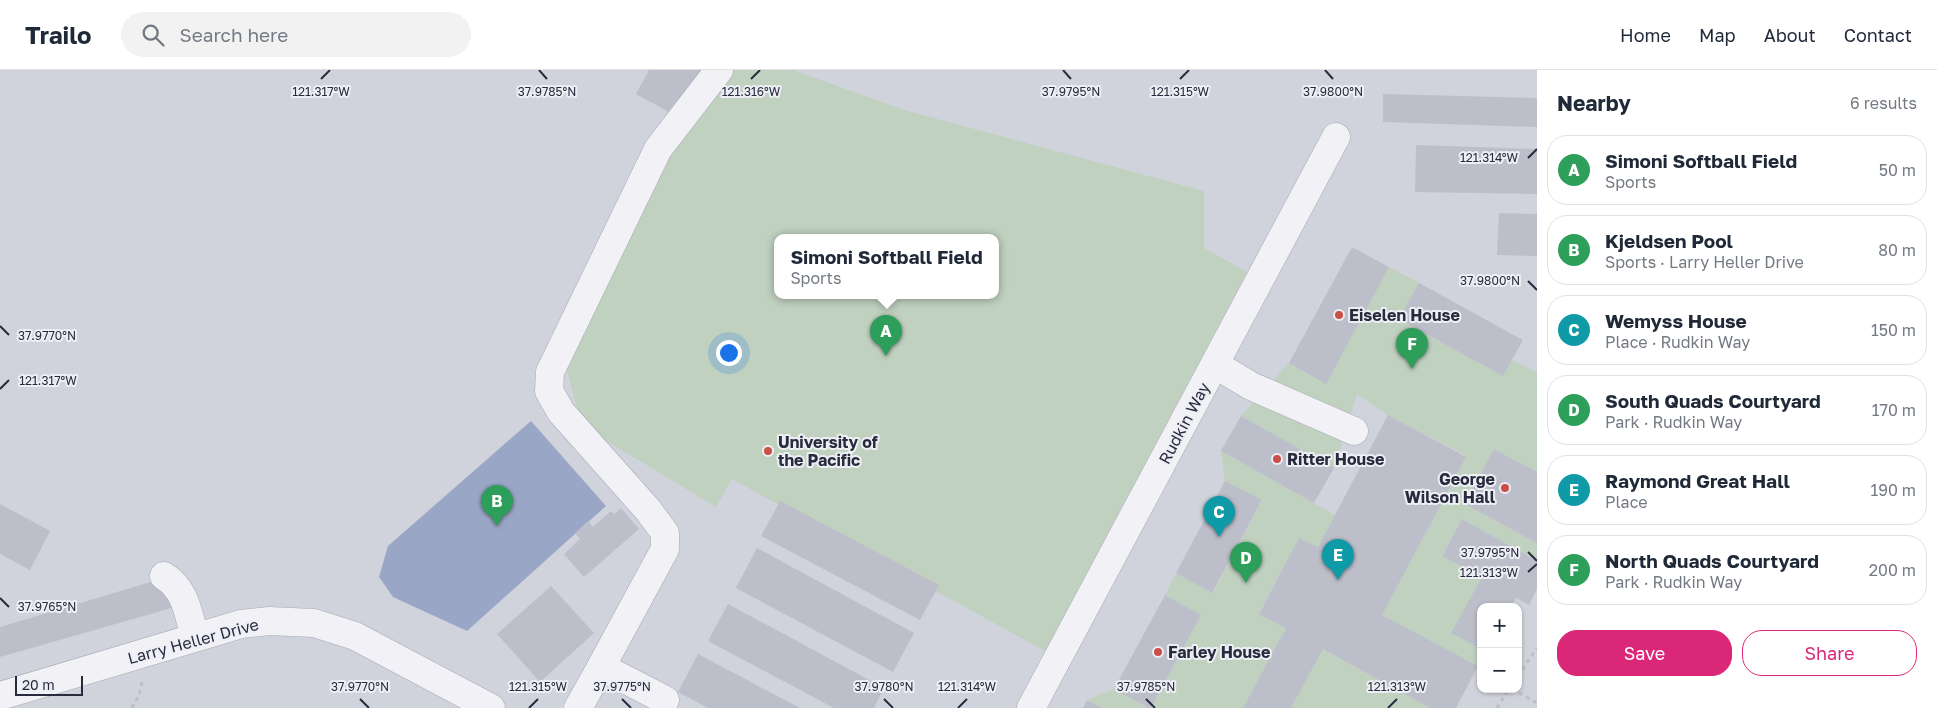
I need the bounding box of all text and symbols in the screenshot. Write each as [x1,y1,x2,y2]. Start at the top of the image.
search box [121,12,471,57]
text: Trailo [25,20,91,49]
icon: search [139,21,167,49]
text: Search here [179,23,288,46]
text: Home [1620,24,1671,46]
text: Map [1699,24,1736,46]
text: About [1764,24,1816,46]
text: Contact [1844,24,1912,46]
text: 121.317°W [292,84,350,99]
text: 37.9785°N [518,84,576,99]
text: 121.316°W [722,84,781,99]
text: 37.9795°N [1042,84,1100,99]
text: 121.315°W [1151,84,1210,99]
text: 37.9800°N [1303,84,1363,99]
text: Nearby [1557,90,1631,116]
text: 6 results [1850,93,1917,113]
text: Simoni Softball Field [1605,149,1797,172]
text: 121.314°W [1460,150,1518,165]
text: A [1568,160,1580,180]
text: 50 m [1879,160,1916,180]
text: Sports [1605,172,1656,192]
text: Kjeldsen Pool [1605,229,1733,252]
popup [774,234,999,299]
text: B [1568,240,1580,260]
text: 80 m [1878,240,1916,260]
text: Simoni Softball Field [790,245,983,268]
text: Sports · Larry Heller Drive [1605,252,1804,272]
text: Sports [790,268,842,288]
text: 37.9800°N [1460,273,1520,288]
place label: Eiselen House [1349,305,1460,325]
marker: Eiselen House [1333,309,1345,321]
text: Wemyss House [1605,309,1747,332]
pin: A [870,315,902,356]
text: C [1568,320,1580,340]
text: 150 m [1871,320,1916,340]
text: 37.9770°N [18,328,76,343]
pin: F [1396,328,1428,369]
text: Place · Rudkin Way [1605,332,1750,352]
your location [716,340,742,366]
text: 121.317°W [19,373,77,388]
street label: Rudkin Way [1154,379,1214,467]
text: South Quads Courtyard [1605,389,1821,412]
text: D [1568,400,1580,420]
text: 170 m [1872,400,1916,420]
text: Park · Rudkin Way [1605,412,1742,432]
place label: University of the Pacific [778,432,878,470]
marker: University of the Pacific [762,445,774,457]
place label: Ritter House [1287,449,1385,469]
marker: Ritter House [1271,453,1283,465]
place label: George Wilson Hall [1405,469,1496,507]
text: Raymond Great Hall [1605,469,1790,492]
text: E [1569,480,1579,500]
text: 190 m [1870,480,1916,500]
marker: George Wilson Hall [1499,482,1511,494]
pin: B [481,485,513,526]
text: Place [1605,492,1648,512]
pin: C [1203,496,1235,537]
pin: E [1322,539,1354,580]
pin: D [1230,542,1262,583]
text: 37.9795°N [1461,545,1519,560]
text: North Quads Courtyard [1605,549,1819,572]
text: F [1569,560,1579,580]
text: 200 m [1869,560,1916,580]
text: 121.313°W [1460,565,1519,580]
text: Park · Rudkin Way [1605,572,1742,592]
text: 37.9765°N [18,599,76,614]
map controls [1477,603,1522,693]
button: + [1477,603,1522,648]
street label: Larry Heller Drive [125,614,261,668]
button: Save [1557,630,1732,676]
button: Share [1742,630,1917,676]
place label: Farley House [1168,642,1270,662]
marker: Farley House [1152,646,1164,658]
button: − [1477,648,1522,693]
scale bar [15,673,82,696]
text: 20 m [22,676,55,693]
text: 37.9770°N [331,679,389,694]
text: 121.315°W [509,679,568,694]
text: 37.9775°N [593,679,651,694]
text: 37.9780°N [854,679,914,694]
text: 121.314°W [938,679,996,694]
text: 37.9785°N [1117,679,1175,694]
text: 121.313°W [1368,679,1427,694]

